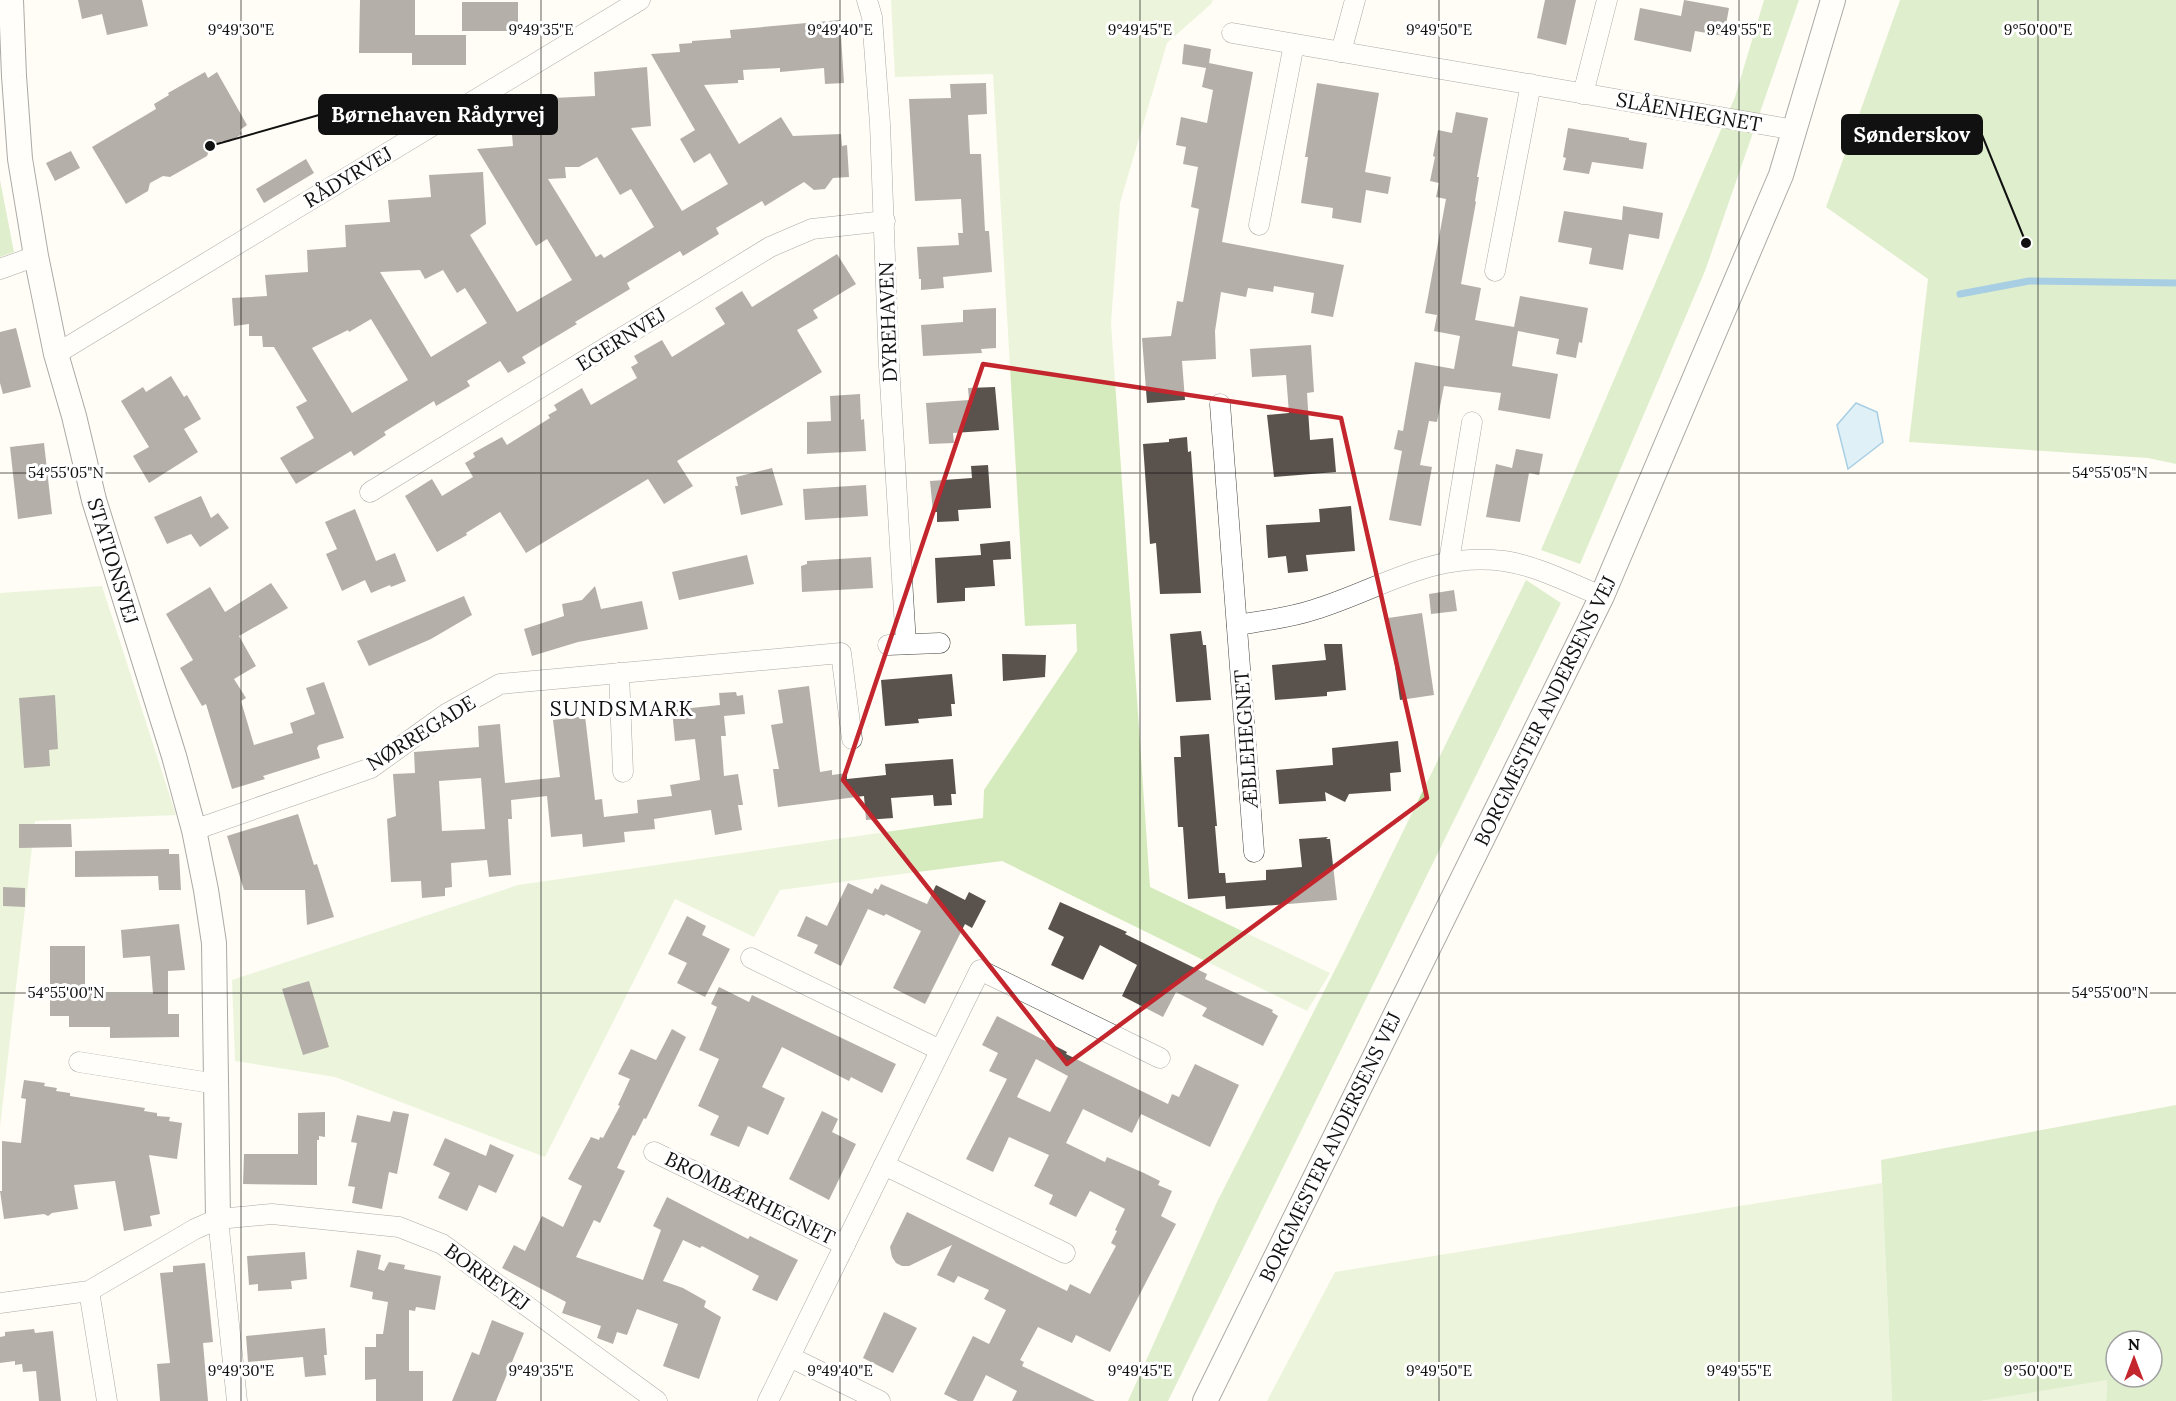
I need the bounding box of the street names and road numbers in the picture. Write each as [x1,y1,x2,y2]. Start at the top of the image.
street label: SLÅENHEGNET [1614,86,1764,137]
street label: RÅDYRVEJ [299,140,397,213]
street label: DYREHAVEN [873,261,902,383]
street label: EGERNVEJ [571,301,670,376]
street label: STATIONSVEJ [82,495,144,627]
street label: BORGMESTER ANDERSENS VEJ [1468,572,1621,850]
street label: ÆBLEHEGNET [1228,669,1263,810]
street label: NØRREGADE [362,689,480,776]
street label: BORGMESTER ANDERSENS VEJ [1253,1008,1406,1286]
street label: BROMBÆRHEGNET [661,1146,839,1250]
street label: BORREVEJ [440,1237,535,1316]

